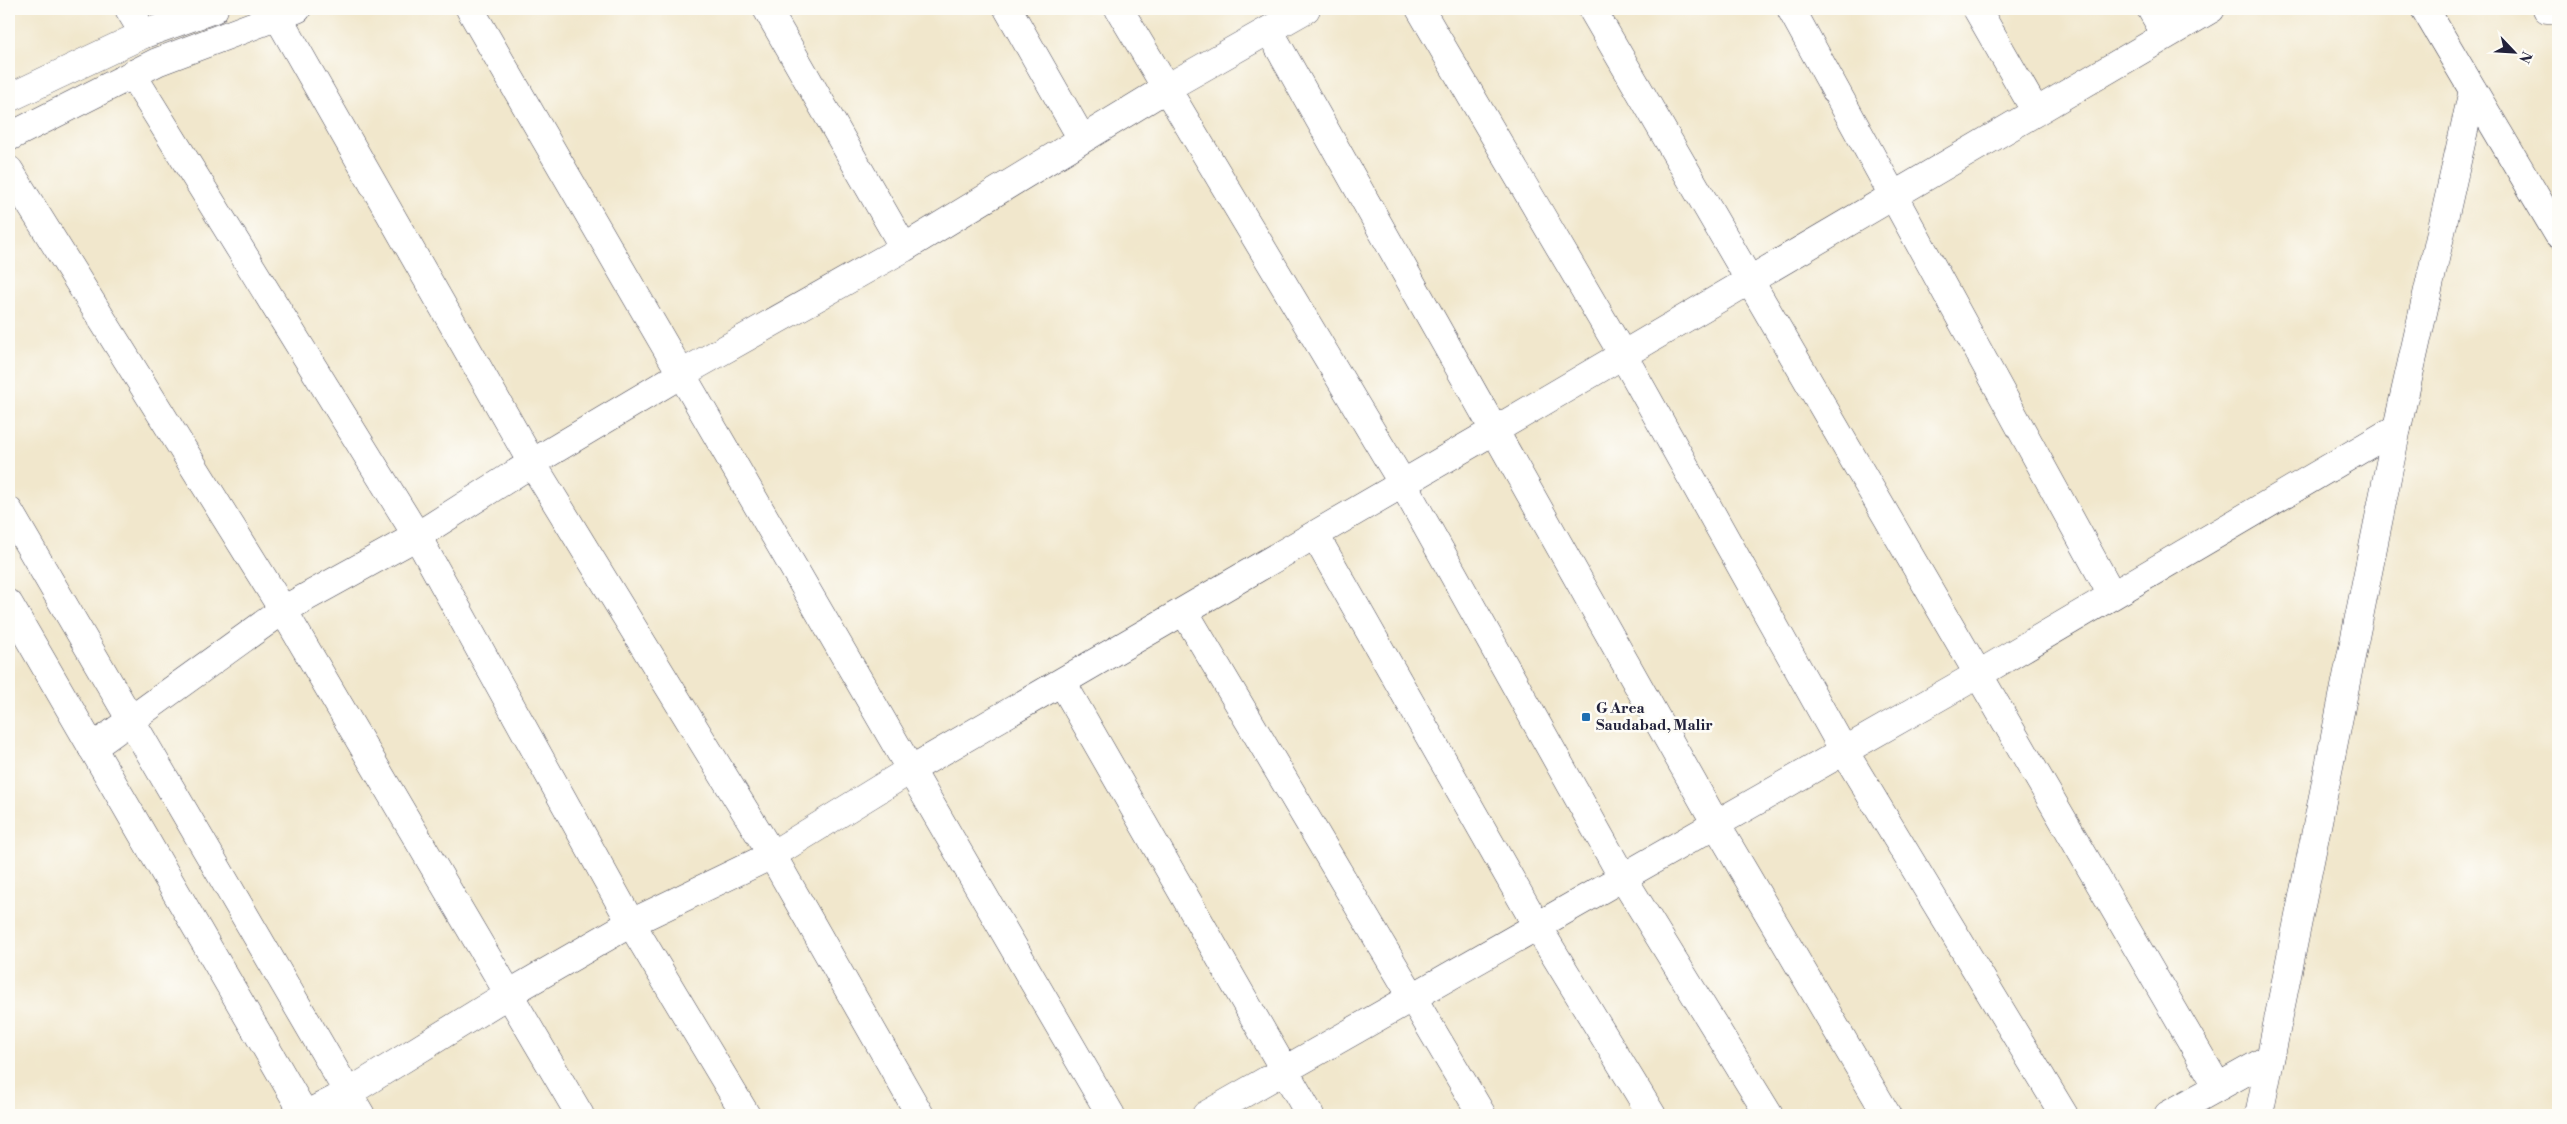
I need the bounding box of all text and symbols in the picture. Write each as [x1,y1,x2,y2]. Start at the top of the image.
north arrow [2490,28,2540,78]
text: N [2514,48,2535,66]
place label: G Area Saudabad, Malir [1596,699,1713,735]
marker: G Area Saudabad, Malir [1580,711,1592,723]

